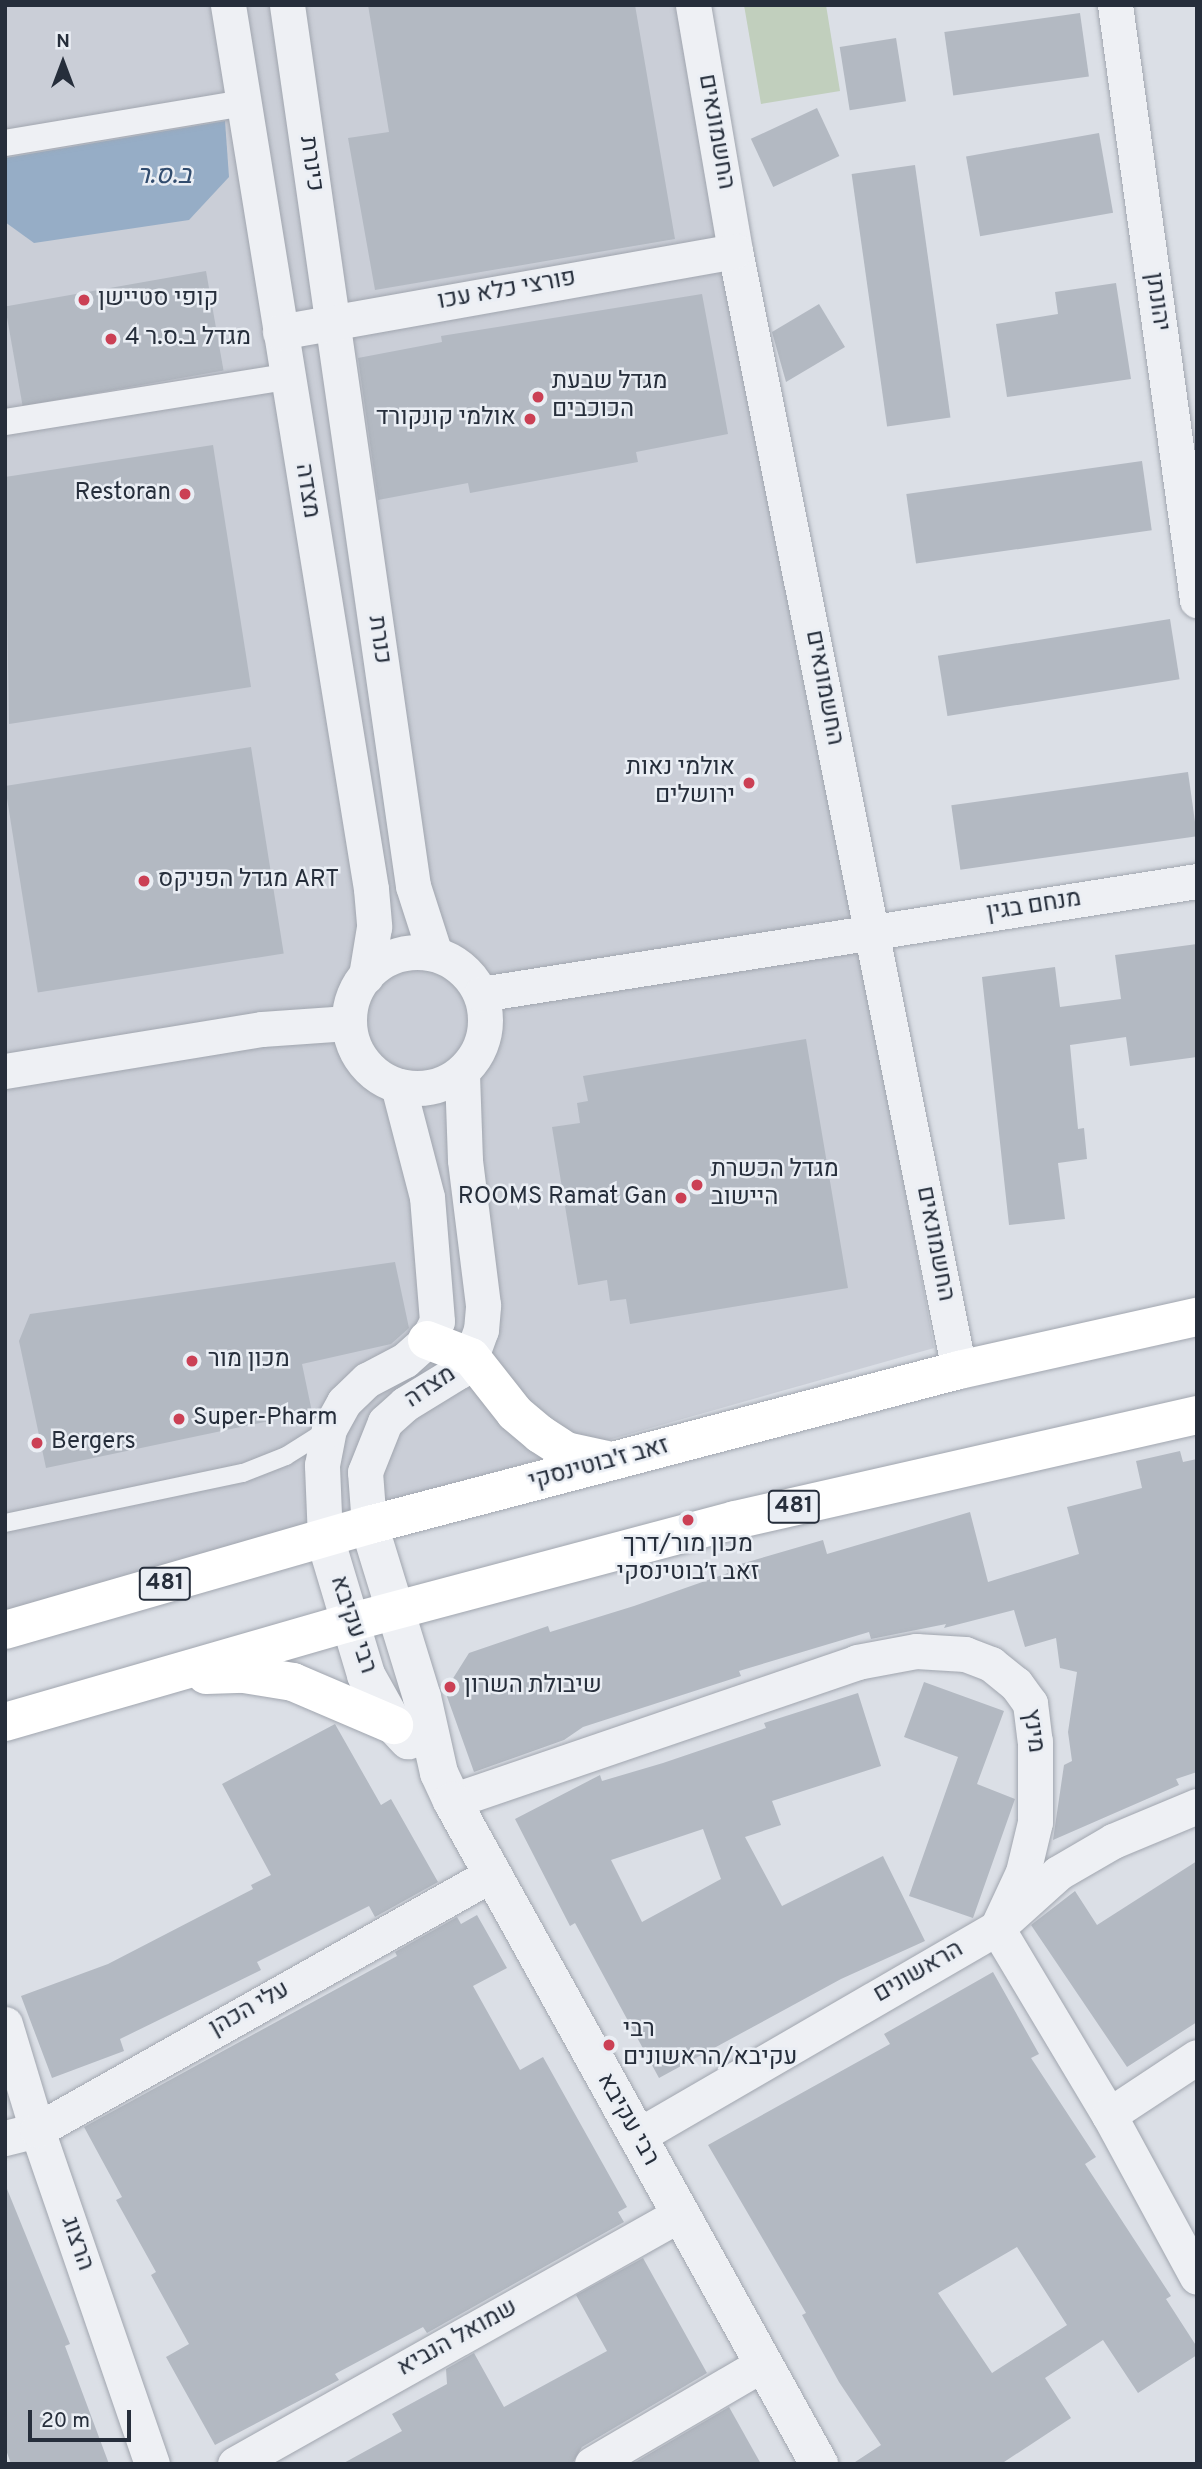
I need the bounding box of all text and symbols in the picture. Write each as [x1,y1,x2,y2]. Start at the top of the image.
north arrow [28,28,98,98]
text: N [56,30,70,54]
street label: החשמונאים [691,72,739,192]
street label: כינרת [292,134,328,194]
water label: ב.ס.ר [137,161,191,193]
street label: פורצי כלא עכו [436,265,578,317]
street label: יהונתן [1138,271,1174,333]
place label: קופי סטיישן [98,286,218,314]
marker: קופי סטיישן [76,292,92,308]
place label: מגדל ב.ס.ר 4 [125,325,251,353]
marker: מגדל ב.ס.ר 4 [103,331,119,347]
place label: מגדל שבעת הכוכבים [552,369,668,425]
marker: מגדל שבעת הכוכבים [530,389,546,405]
place label: אולמי קונקורד [376,405,516,433]
marker: אולמי קונקורד [522,411,538,427]
street label: מצדה [287,462,325,520]
place label: Restoran [75,480,171,508]
marker: Restoran [177,486,193,502]
street label: כנרת [360,614,396,666]
street label: החשמונאים [798,628,848,748]
place label: אולמי נאות ירושלים [626,755,735,811]
marker: אולמי נאות ירושלים [741,775,757,791]
place label: מגדל הפניקס ART [158,867,339,895]
marker: מגדל הפניקס ART [136,873,152,889]
street label: מנחם בגין [985,885,1083,929]
place label: מגדל הכשרת היישוב [711,1157,839,1213]
marker: מגדל הכשרת היישוב [689,1177,705,1193]
place label: ROOMS Ramat Gan [458,1184,667,1212]
street label: החשמונאים [909,1184,959,1304]
marker: ROOMS Ramat Gan [673,1190,689,1206]
place label: מכון מור [208,1347,290,1375]
marker: מכון מור [182,1351,202,1371]
street label: מצדה [400,1361,462,1415]
place label: Super-Pharm [193,1405,338,1433]
marker: Super-Pharm [171,1411,187,1427]
place label: Bergers [51,1429,136,1457]
street label: זאב ז'בוטינסקי [526,1432,672,1498]
marker: Bergers [29,1435,45,1451]
road number: 481 [768,1488,820,1526]
marker: מכון מור/דרך זאב ז׳בוטינסקי [680,1512,696,1528]
place label: מכון מור/דרך זאב ז׳בוטינסקי [617,1532,759,1588]
road number: 481 [139,1564,191,1604]
street label: רבי עקיבא [323,1572,381,1678]
place label: שיבולת השרון [464,1673,602,1701]
marker: שיבולת השרון [442,1679,458,1695]
street label: מינץ [1015,1707,1049,1755]
street label: הראשונים [869,1936,969,2010]
street label: עלי הכהן [205,1976,295,2044]
place label: רבי עקיבא/הראשונים [623,2017,797,2073]
marker: רבי עקיבא/הראשונים [601,2037,617,2053]
street label: רבי עקיבא [590,2069,664,2171]
street label: הרצוג [53,2213,99,2275]
street label: שמואל הנביא [393,2294,523,2384]
scale bar [32,2396,135,2440]
text: 20 m [41,2408,90,2435]

